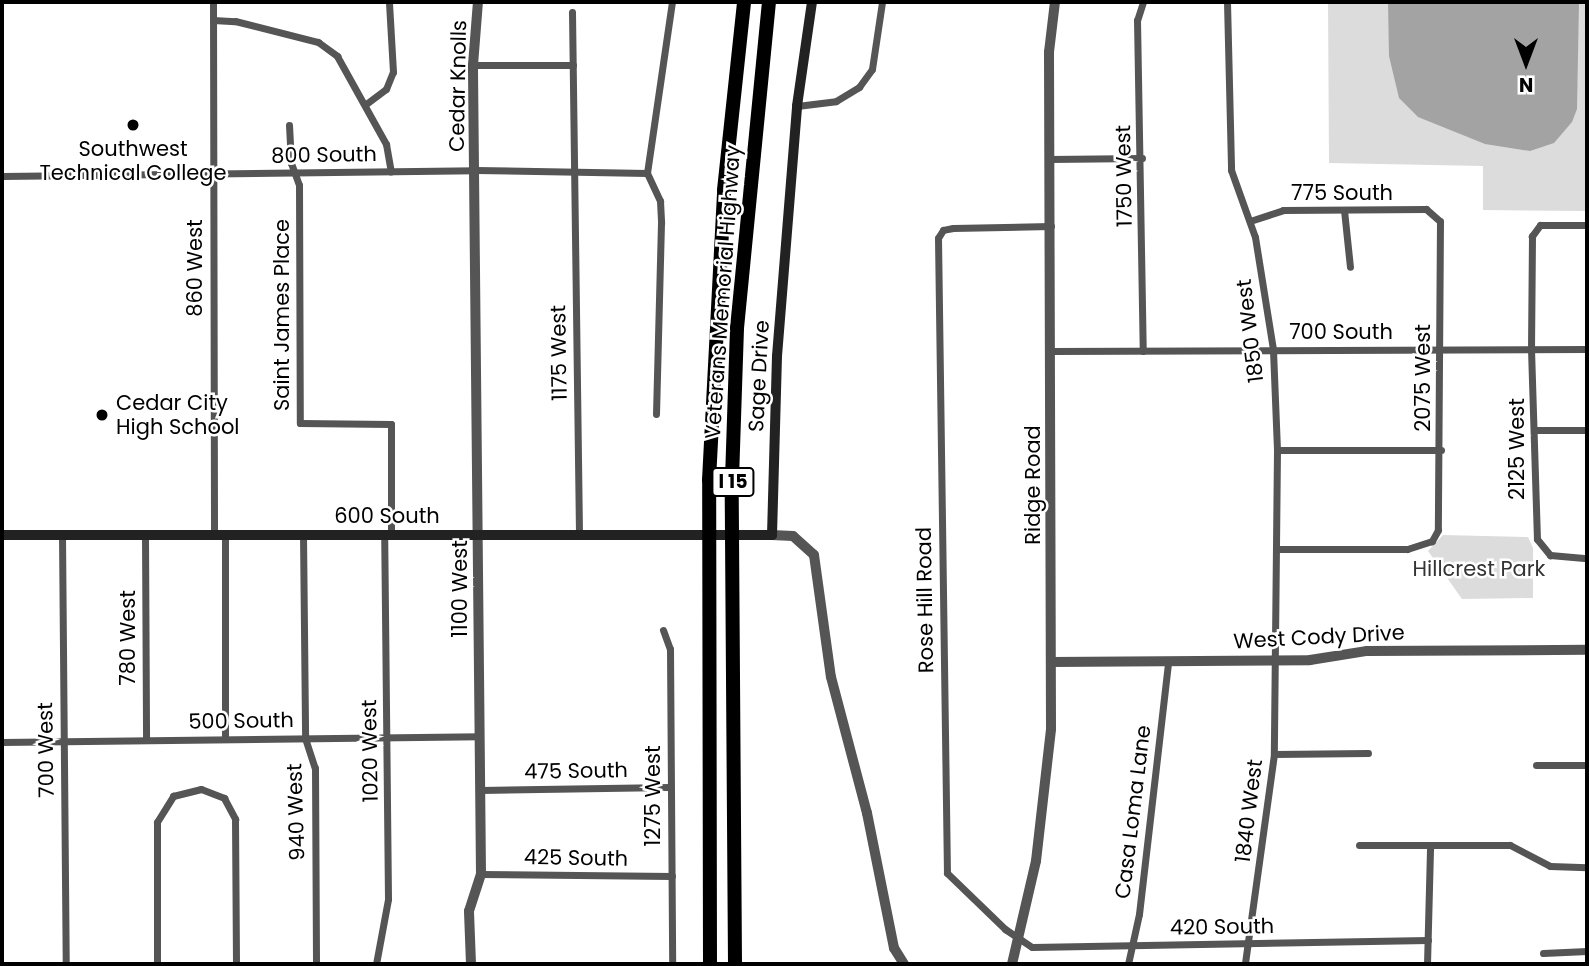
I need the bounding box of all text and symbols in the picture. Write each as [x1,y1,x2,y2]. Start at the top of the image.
street label: Cedar Knolls [444,20,472,152]
north arrow [1491,28,1561,98]
text: N [1519,71,1533,98]
marker: Southwest Technical College [125,117,141,133]
street label: 1750 West [1111,125,1137,227]
place label: Southwest Technical College [39,136,227,186]
street label: 800 South [271,141,377,169]
street label: Veterans Memorial Highway [700,144,746,440]
street label: 775 South [1291,180,1393,206]
street label: 860 West [182,219,208,317]
street label: Saint James Place [269,219,295,411]
street label: 1850 West [1231,278,1269,384]
street label: 1175 West [546,305,572,401]
street label: Sage Drive [743,319,775,433]
street label: 700 South [1289,319,1393,345]
street label: 2075 West [1410,324,1436,432]
place label: Cedar City High School [116,390,240,440]
street label: 2125 West [1504,398,1530,500]
marker: Cedar City High School [94,407,110,423]
street label: Ridge Road [1020,425,1046,545]
road number: I 15 [710,467,756,498]
street label: 600 South [334,503,440,529]
street label: Rose Hill Road [911,527,939,673]
street label: 1100 West [447,540,473,638]
park label: Hillcrest Park [1413,556,1545,582]
street label: 780 West [115,590,141,686]
street label: West Cody Drive [1233,620,1405,654]
street label: 1020 West [357,699,383,803]
street label: 700 West [33,702,59,798]
street label: 500 South [188,707,294,735]
street label: Casa Loma Lane [1110,724,1156,900]
street label: 1275 West [640,745,666,847]
street label: 475 South [524,757,628,785]
street label: 1840 West [1230,758,1268,864]
street label: 940 West [282,763,310,861]
street label: 425 South [524,844,628,872]
street label: 420 South [1170,913,1274,941]

